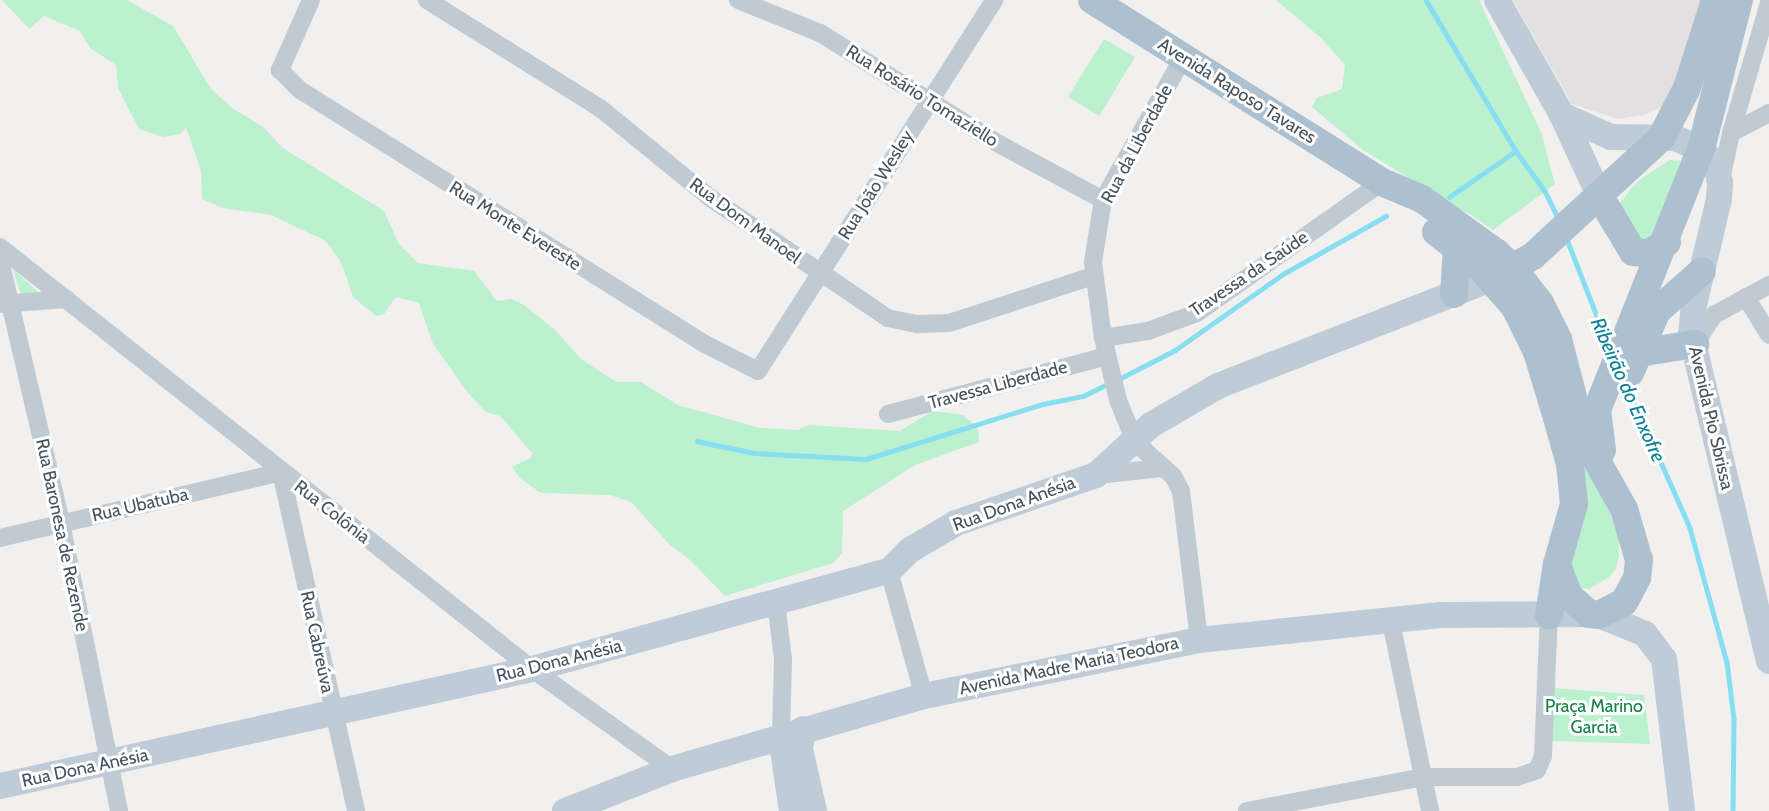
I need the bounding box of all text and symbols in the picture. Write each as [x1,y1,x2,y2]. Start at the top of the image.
street label: Avenida Raposo Tavares [1154,34,1320,148]
street label: Rua Rosário Tomaziello [842,40,1002,152]
street label: Rua da Liberdade [1097,81,1177,207]
street label: Rua João Wesley [834,126,918,244]
street label: Rua Dom Manoel [685,173,805,269]
street label: Rua Monte Evereste [445,177,585,275]
street label: Travessa da Saúde [1186,227,1312,321]
water label: Ribeirão do Enxofre [1585,314,1671,466]
street label: Avenida Pio Sbrissa [1684,344,1738,492]
street label: Travessa Liberdade [926,356,1070,414]
street label: Rua Baronesa de Rezende [31,437,93,633]
street label: Rua Dona Anésia [950,472,1078,536]
street label: Rua Colônia [290,476,374,548]
street label: Rua Ubatuba [90,483,190,527]
street label: Rua Cabreúva [296,589,338,695]
street label: Avenida Madre Maria Teodora [957,632,1181,700]
street label: Rua Dona Anésia [494,635,624,687]
park label: Praça Marino Garcia [1545,696,1643,738]
street label: Rua Dona Anésia [20,744,150,792]

